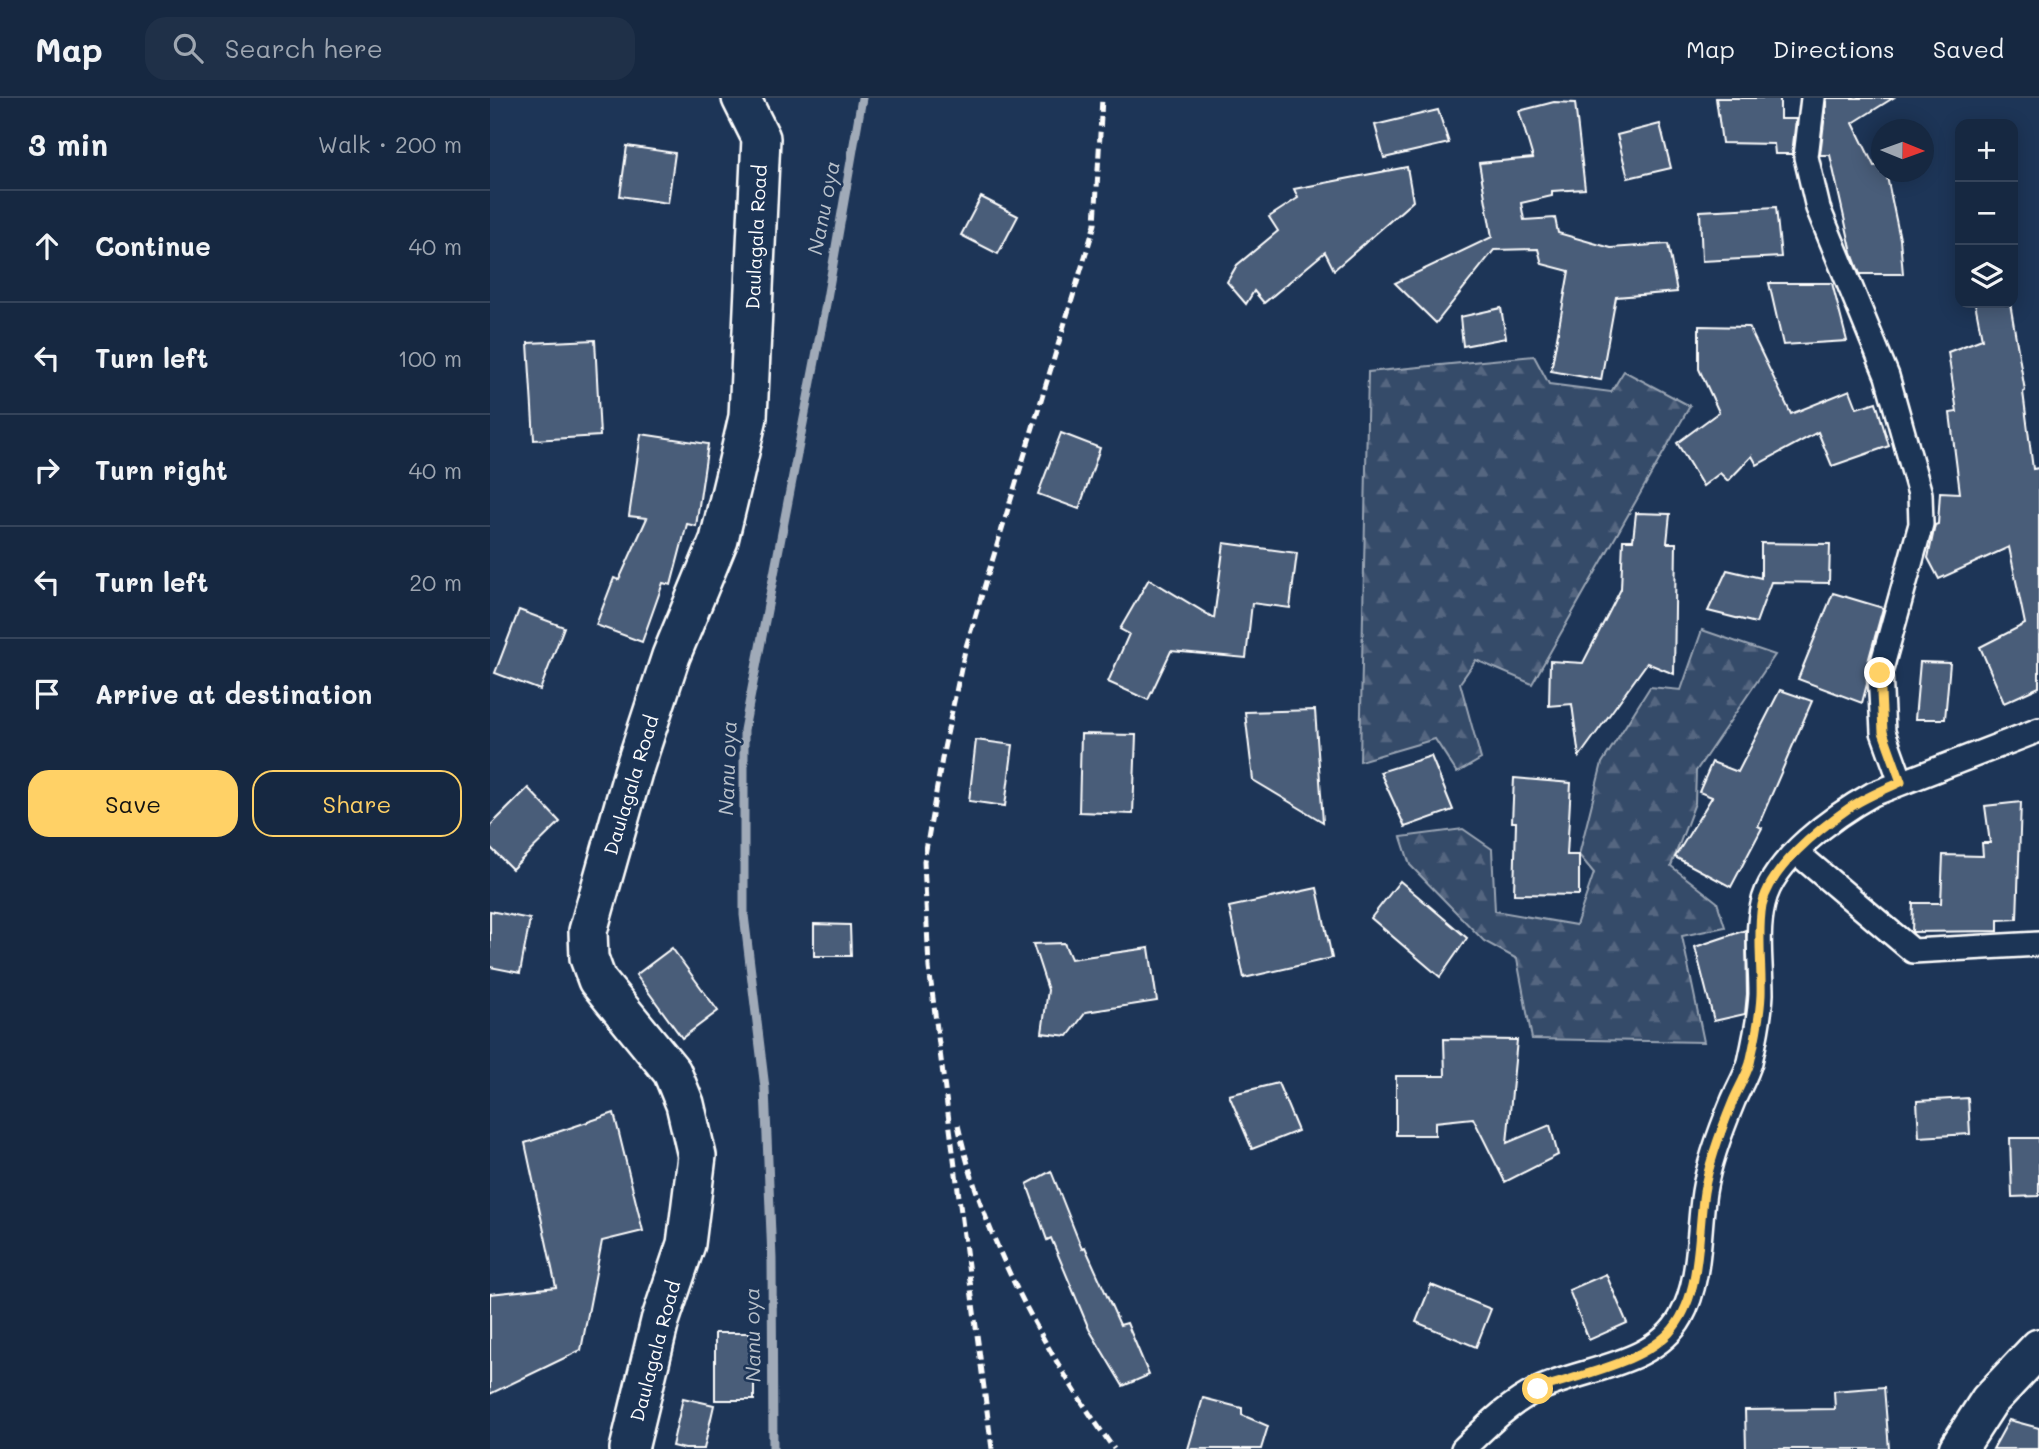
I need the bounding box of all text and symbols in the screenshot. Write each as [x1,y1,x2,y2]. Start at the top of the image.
search box [145,17,635,80]
text: Map [35,27,103,70]
icon: search [169,29,207,67]
text: Search here [225,31,383,65]
text: Map [1686,33,1735,64]
text: Directions [1773,33,1895,64]
text: Saved [1933,33,2004,64]
north arrow [1871,119,1934,182]
map controls [1955,119,2018,308]
button: + [1955,119,2018,182]
text: 3 min [28,124,108,164]
text: Walk · 200 m [318,129,462,159]
water label: Nanu oya [800,159,845,257]
street label: Daulagala Road [739,164,772,310]
button: − [1955,182,2018,245]
icon: ahead [28,227,66,265]
text: Continue [95,229,211,263]
text: 40 m [409,231,462,261]
button: layers [1955,245,2018,308]
icon: left [28,339,66,377]
text: Turn left [95,341,208,375]
text: 100 m [398,343,462,373]
icon: right [28,451,66,489]
text: Turn right [95,453,228,487]
text: 40 m [409,455,462,485]
icon: left [28,563,66,601]
text: Turn left [95,565,208,599]
text: 20 m [409,567,462,597]
route end [1864,657,1895,688]
icon: arrive [28,675,66,713]
text: Arrive at destination [95,677,372,711]
street label: Daulagala Road [597,712,664,858]
water label: Nanu oya [711,720,742,816]
button: Save [28,770,238,837]
button: Share [252,770,462,837]
street label: Daulagala Road [624,1278,685,1424]
water label: Nanu oya [737,1287,766,1383]
route start [1522,1373,1553,1404]

